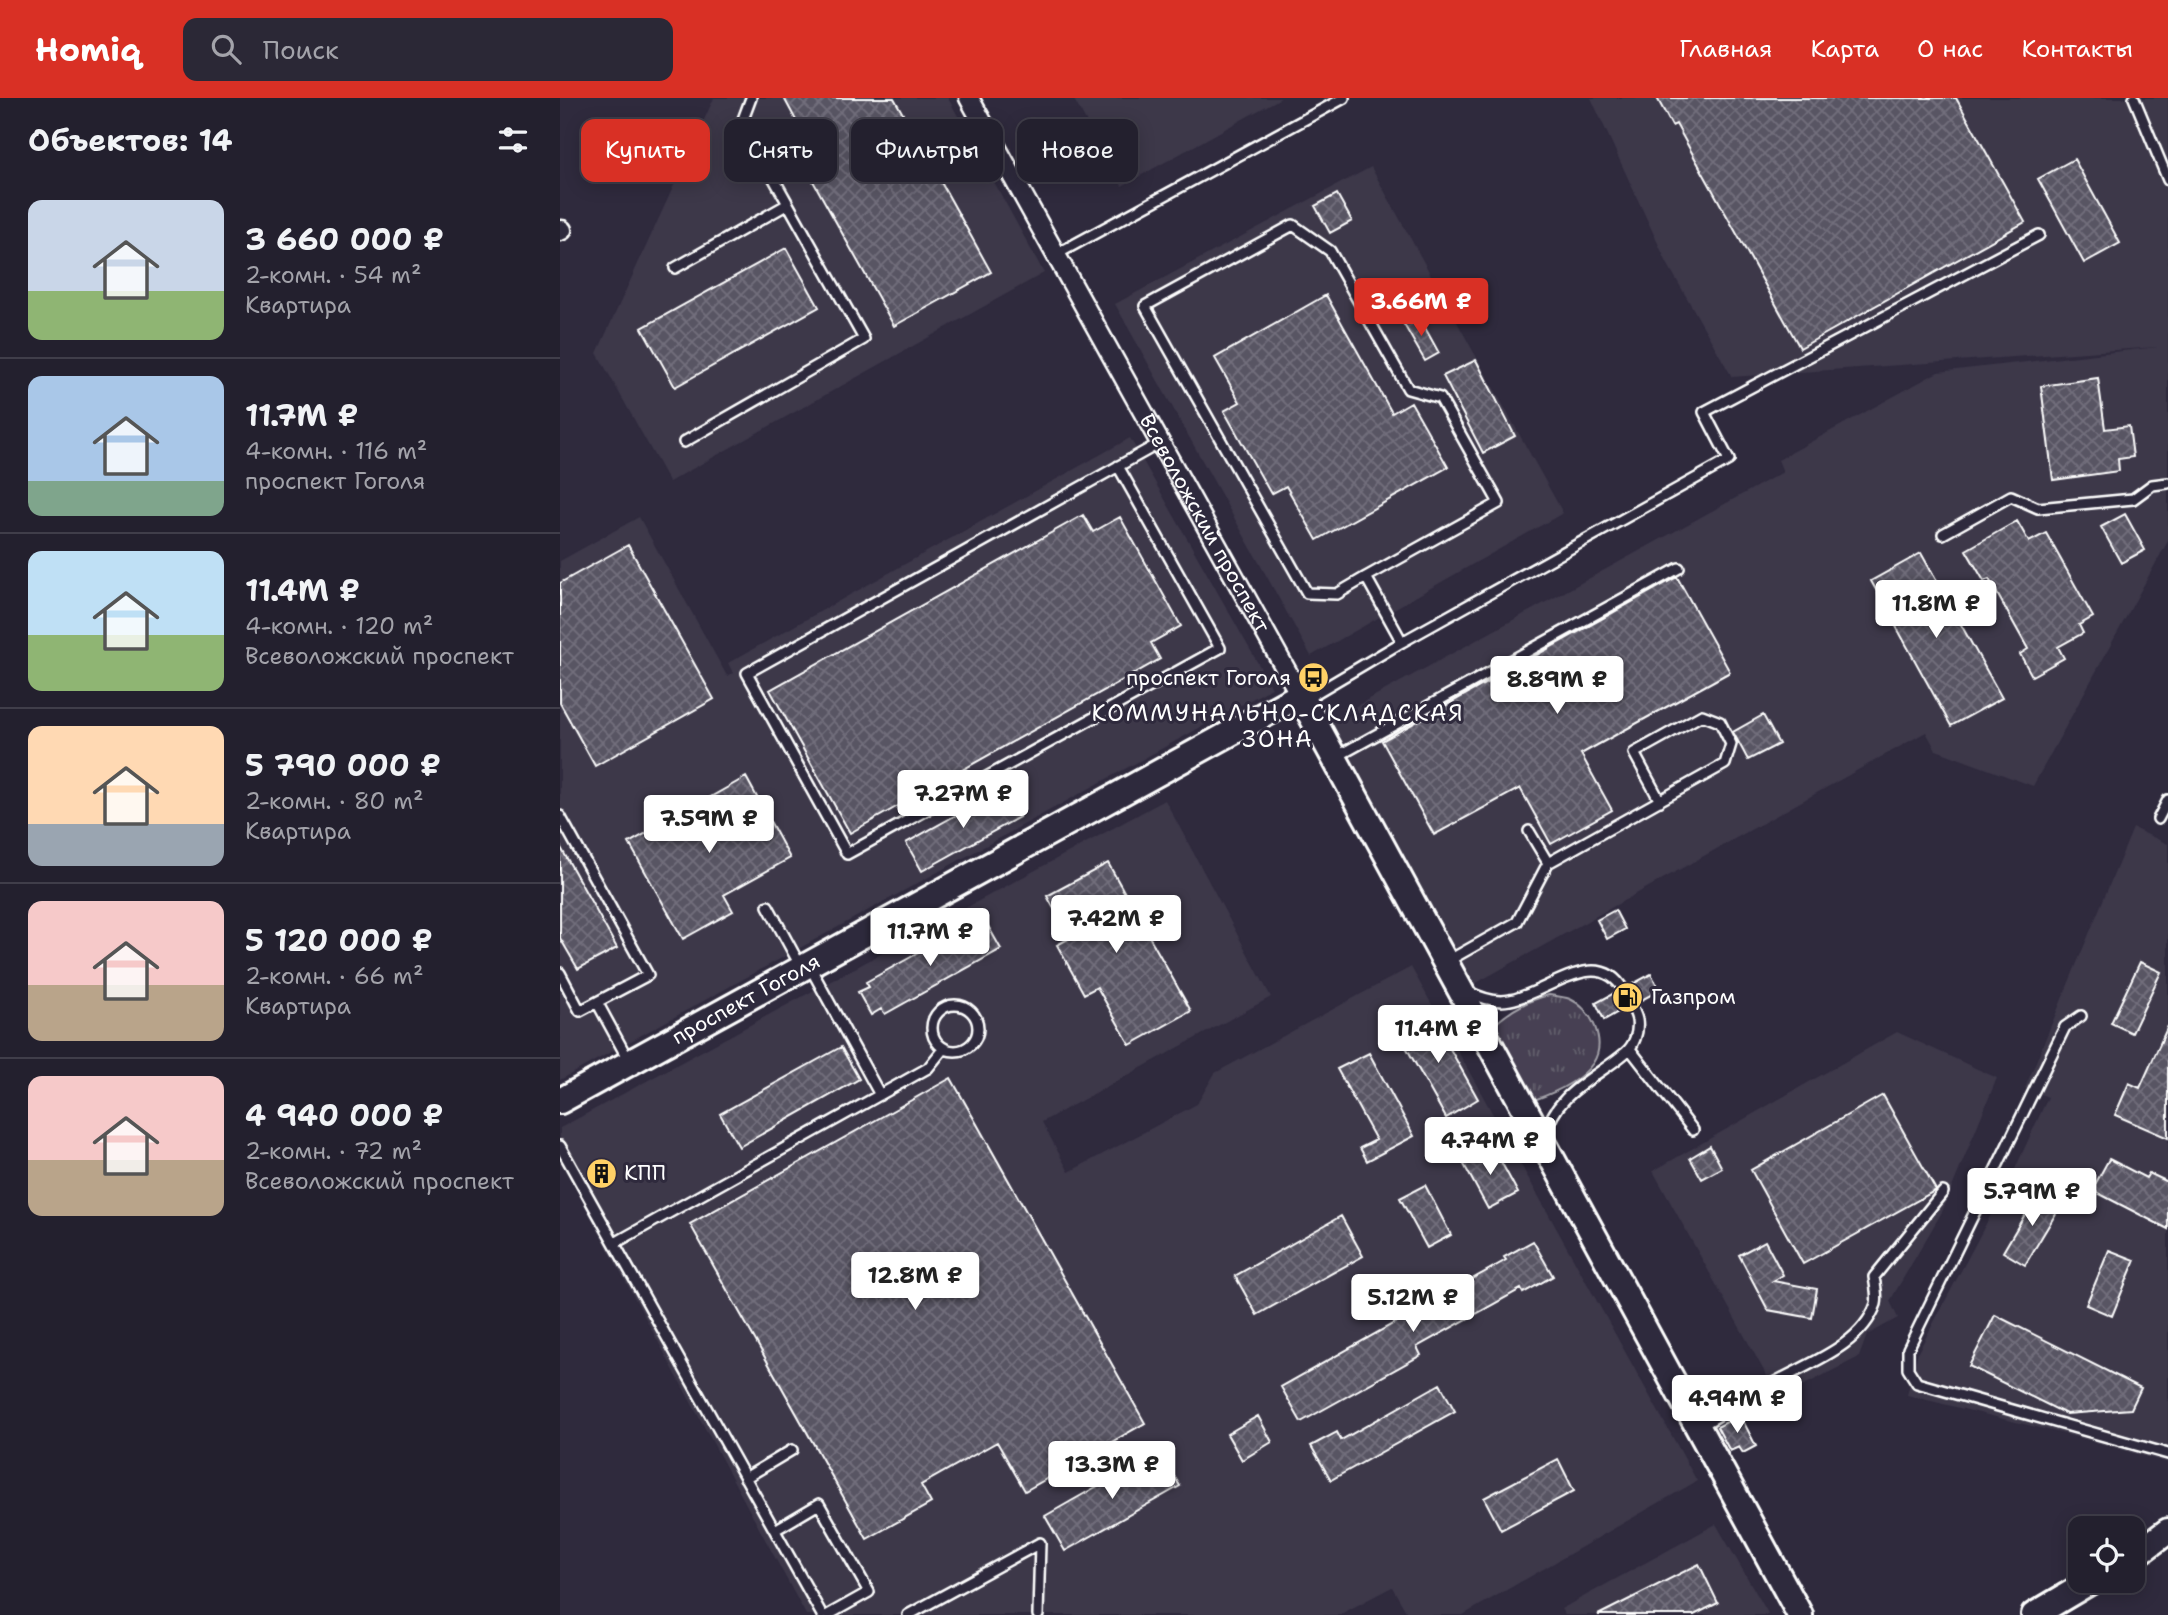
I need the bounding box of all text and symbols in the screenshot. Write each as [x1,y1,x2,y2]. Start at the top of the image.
search box [183,18,673,81]
text: Homiq [35,27,141,72]
icon: search [207,30,245,68]
text: Поиск [263,32,339,67]
text: Главная [1679,33,1772,65]
text: Карта [1810,33,1879,65]
text: О нас [1917,33,1983,65]
text: Контакты [2021,33,2133,65]
chip: Купить [581,119,710,182]
chip: Снять [724,119,837,182]
chip: Фильтры [851,119,1003,182]
chip: Новое [1017,119,1138,182]
text: Объектов: 14 [28,120,233,161]
icon: filters [494,121,532,159]
text: 3 660 000 ₽ [245,219,444,260]
icon: home [84,228,168,312]
text: 2-комн. · 54 m² [245,260,422,290]
pin: 3.66M ₽ [1356,278,1486,338]
text: 3.66M ₽ [1370,286,1472,316]
text: Квартира [245,290,351,320]
text: 11.7M ₽ [245,395,359,436]
icon: home [84,404,168,488]
street label: Всеволожский проспект [1133,409,1277,637]
text: 4-комн. · 116 m² [245,436,427,466]
text: проспект Гоголя [245,466,425,496]
text: 11.4M ₽ [245,570,360,611]
icon: home [84,579,168,663]
pin: 11.8M ₽ [1871,580,2001,640]
text: 11.8M ₽ [1891,588,1981,618]
text: 4-комн. · 120 m² [245,611,433,641]
text: Всеволожский проспект [245,641,514,671]
pin: 8.89M ₽ [1492,656,1622,716]
bus stop icon: проспект Гоголя [1297,661,1331,695]
place label: проспект Гоголя [1126,664,1291,692]
text: 8.89M ₽ [1506,664,1608,694]
district label: КОММУНАЛЬНО-СКЛАДСКАЯ ЗОНА [1091,698,1465,754]
text: 5 790 000 ₽ [245,745,441,786]
icon: home [84,754,168,838]
pin: 7.27M ₽ [898,770,1028,830]
text: 7.27M ₽ [913,778,1013,808]
text: 2-комн. · 80 m² [245,786,424,816]
pin: 7.59M ₽ [644,796,774,855]
text: 7.59M ₽ [660,803,758,833]
text: Квартира [245,816,351,846]
pin: 7.42M ₽ [1051,896,1181,955]
text: 7.42M ₽ [1067,903,1165,933]
pin: 11.7M ₽ [865,908,995,968]
text: 11.7M ₽ [886,916,974,946]
text: 5 120 000 ₽ [245,920,433,961]
icon: home [84,929,168,1013]
street label: проспект Гоголя [667,947,825,1051]
text: 2-комн. · 66 m² [245,961,424,991]
fuel station icon: Газпром [1611,980,1645,1014]
place label: Газпром [1651,983,1736,1011]
text: Квартира [245,991,351,1021]
pin: 11.4M ₽ [1373,1006,1503,1065]
text: 11.4M ₽ [1394,1013,1482,1043]
text: 4 940 000 ₽ [245,1095,443,1136]
icon: home [84,1104,168,1188]
pin: 4.74M ₽ [1425,1118,1555,1177]
text: 4.74M ₽ [1441,1125,1539,1155]
text: 2-комн. · 72 m² [245,1136,422,1166]
building icon: КПП [584,1156,618,1190]
place label: КПП [624,1159,666,1187]
text: Всеволожский проспект [245,1166,514,1196]
pin: 5.79M ₽ [1967,1168,2097,1228]
text: 5.79M ₽ [1983,1176,2081,1206]
pin: 12.8M ₽ [850,1252,980,1312]
text: 12.8M ₽ [867,1260,963,1290]
pin: 5.12M ₽ [1348,1274,1478,1334]
text: 5.12M ₽ [1367,1282,1459,1312]
pin: 4.94M ₽ [1672,1376,1802,1435]
text: 4.94M ₽ [1688,1383,1786,1413]
pin: 13.3M ₽ [1047,1442,1177,1501]
text: 13.3M ₽ [1064,1449,1160,1479]
map controls [2068,1516,2145,1593]
button: locate [2068,1516,2145,1593]

